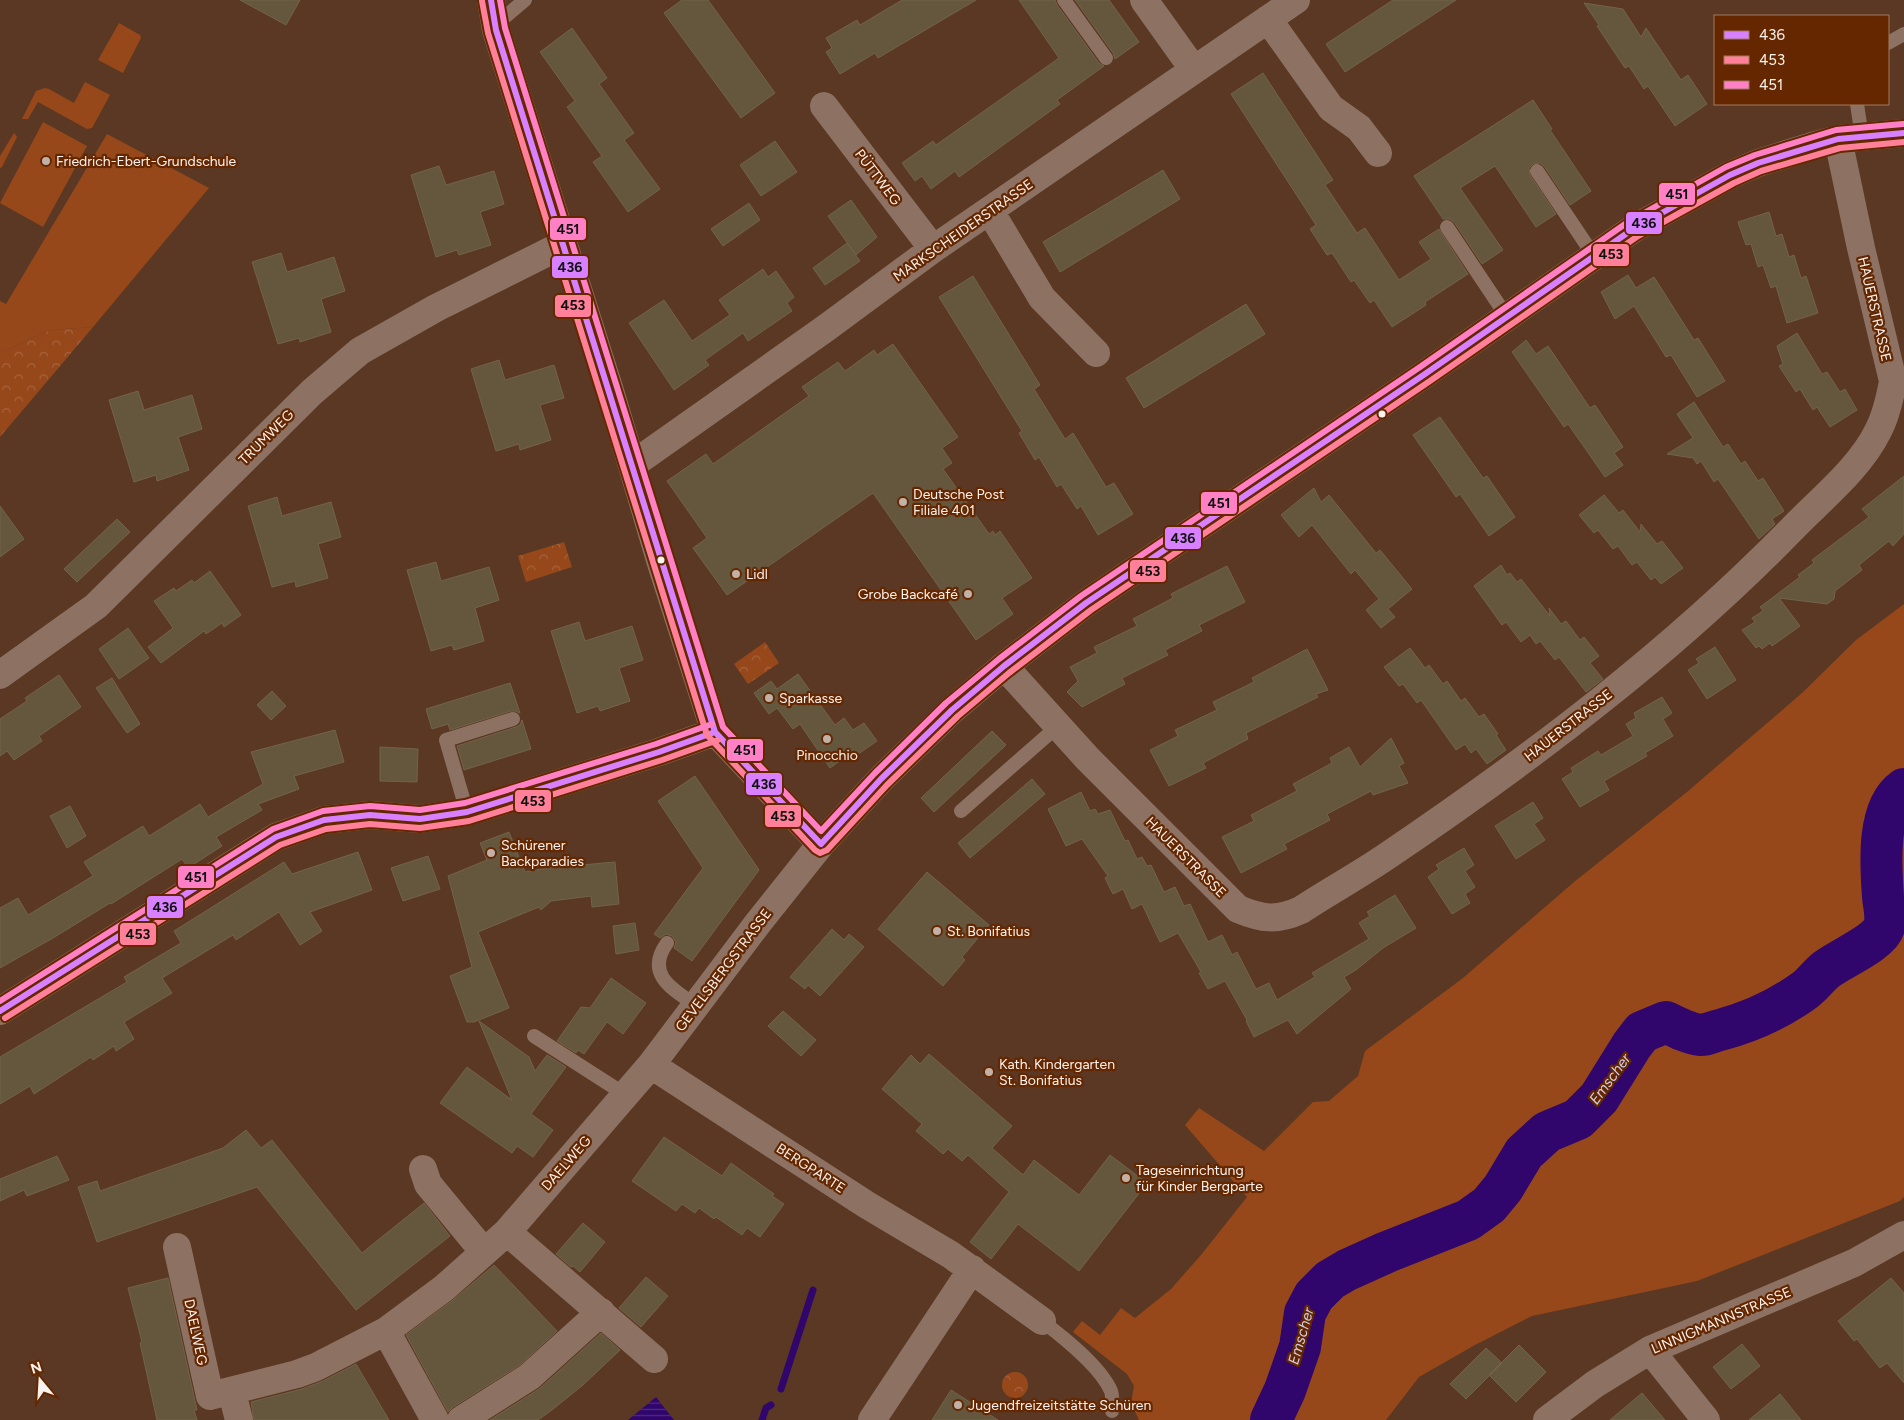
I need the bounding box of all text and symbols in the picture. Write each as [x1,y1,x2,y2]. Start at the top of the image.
legend [1714,15,1889,105]
text: 436 [1759,26,1785,44]
text: 453 [1759,51,1785,69]
text: 451 [1759,76,1783,94]
street label: PÜTTWEG [851,146,904,209]
place label: Friedrich-Ebert-Grundschule [56,153,236,170]
marker: Friedrich-Ebert-Grundschule [40,155,52,167]
street label: MARKSCHEIDERSTRASSE [890,176,1036,285]
line badge: 451 [1658,182,1696,206]
text: 451 [1666,186,1688,203]
line badge: 436 [1625,211,1663,235]
text: 436 [1632,215,1656,232]
line badge: 451 [549,217,587,241]
text: 451 [557,221,579,238]
line badge: 453 [1592,243,1630,267]
text: 453 [1599,246,1624,263]
line badge: 436 [551,255,589,279]
street label: HAUERSTRASSE [1854,255,1895,363]
text: 436 [558,259,582,276]
line badge: 453 [554,294,592,318]
text: 453 [561,297,586,314]
street label: TRUMWEG [235,406,298,468]
unlabelled marker [1377,409,1387,419]
place label: Deutsche Post Filiale 401 [913,486,1004,519]
line badge: 451 [1200,491,1238,515]
text: 451 [1208,495,1230,512]
marker: Deutsche Post Filiale 401 [897,496,909,508]
line badge: 436 [1164,526,1202,550]
text: 436 [1171,530,1195,547]
unlabelled marker [656,555,666,565]
line badge: 453 [1129,559,1167,583]
text: 453 [1136,563,1161,580]
place label: Lidl [746,566,768,583]
marker: Lidl [730,568,742,580]
place label: Grobe Backcafé [858,586,958,603]
marker: Grobe Backcafé [962,588,974,600]
street label: HAUERSTRASSE [1521,686,1616,765]
place label: Sparkasse [779,690,843,707]
marker: Sparkasse [763,692,775,704]
marker: Pinocchio [821,733,833,745]
line badge: 451 [726,738,764,762]
text: 451 [734,742,756,759]
place label: Pinocchio [796,747,858,764]
line badge: 436 [745,772,783,796]
text: 436 [752,776,776,793]
line badge: 453 [514,789,552,813]
text: 453 [521,793,546,810]
line badge: 453 [764,804,802,828]
text: 453 [771,808,796,825]
street label: HAUERSTRASSE [1142,814,1229,901]
place label: Schürener Backparadies [501,837,584,870]
marker: Schürener Backparadies [485,847,497,859]
line badge: 451 [177,865,215,889]
text: 451 [185,869,207,886]
line badge: 436 [146,895,184,919]
text: 436 [153,899,177,916]
street label: GEVELSBERGSTRASSE [672,906,775,1035]
line badge: 453 [119,922,157,946]
place label: St. Bonifatius [947,923,1030,940]
marker: St. Bonifatius [931,925,943,937]
text: 453 [126,926,151,943]
water label: Emscher [1586,1049,1635,1108]
place label: Kath. Kindergarten St. Bonifatius [999,1056,1115,1089]
marker: Kath. Kindergarten St. Bonifatius [983,1066,995,1078]
street label: DAELWEG [538,1132,595,1194]
street label: BERGPARTE [773,1140,848,1197]
place label: Tageseinrichtung für Kinder Bergparte [1136,1162,1263,1195]
marker: Tageseinrichtung für Kinder Bergparte [1120,1172,1132,1184]
street label: LINNIGMANNSTRASSE [1649,1283,1794,1358]
street label: DAELWEG [180,1298,211,1367]
water label: Emscher [1284,1305,1318,1367]
north arrow [15,1355,65,1405]
text: N [28,1358,44,1378]
place label: Jugendfreizeitstätte Schüren [968,1397,1152,1414]
marker: Jugendfreizeitstätte Schüren [952,1399,964,1411]

